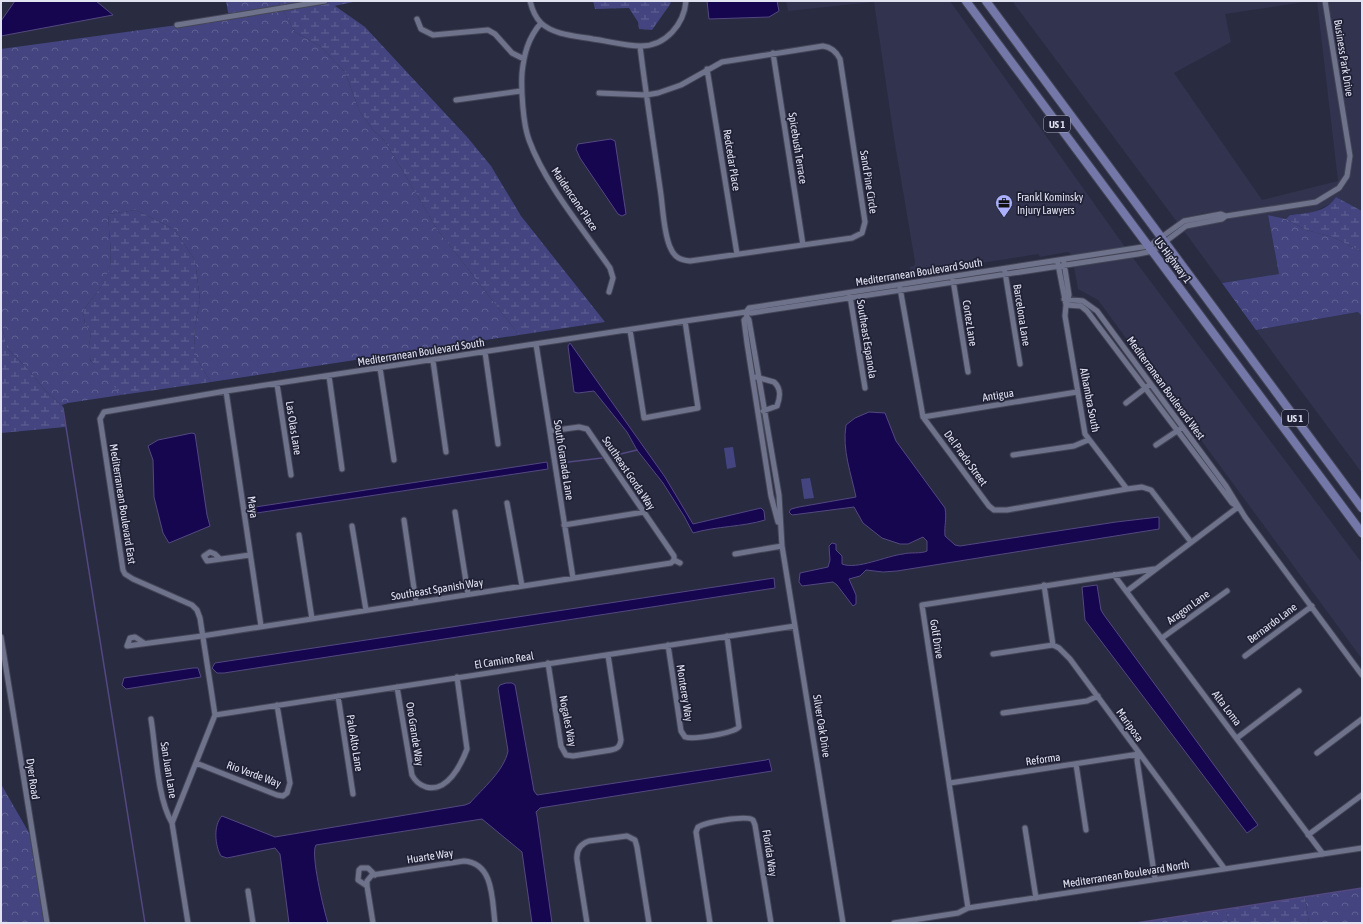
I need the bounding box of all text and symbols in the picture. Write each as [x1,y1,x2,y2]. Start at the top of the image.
street label: Business Park Drive [1332,19,1356,97]
street label: Spicebush Terrace [786,111,810,185]
road number: US 1 [1044,116,1070,132]
street label: Redcedar Place [721,128,743,192]
street label: Sand Pine Circle [858,149,880,215]
street label: Maidencane Place [549,165,601,233]
place label: Frankl Kominsky Injury Lawyers [1017,191,1084,216]
office icon: Frankl Kominsky Injury Lawyers [994,193,1014,218]
street label: US Highway 1 [1152,235,1194,285]
street label: Mediterranean Boulevard South [855,256,983,288]
street label: Barcelona Lane [1011,283,1033,347]
street label: Southeast Espanola [855,299,879,379]
street label: Cortez Lane [960,299,980,347]
street label: Mediterranean Boulevard West [1125,334,1207,442]
street label: Mediterranean Boulevard South [357,336,485,368]
street label: Alhambra South [1078,367,1102,433]
street label: Antigua [981,387,1015,403]
street label: Las Olas Lane [284,400,304,456]
road number: US 1 [1282,410,1308,426]
street label: South Granada Lane [552,419,576,501]
street label: Del Prado Street [942,428,990,488]
street label: Southeast Gorda Way [600,434,658,512]
street label: Mediterranean Boulevard East [108,443,138,565]
street label: Maya [246,495,260,519]
street label: Southeast Spanish Way [390,576,484,602]
street label: Aragon Lane [1164,588,1212,626]
street label: Bernardo Lane [1245,601,1299,645]
street label: Golf Drive [928,618,946,660]
street label: El Camino Real [473,649,535,671]
street label: Monterey Way [675,664,695,723]
street label: Alta Loma [1210,688,1244,728]
street label: Nogales Way [557,694,579,748]
street label: Silver Oak Drive [811,694,833,758]
street label: Oro Grande Way [404,701,426,767]
street label: Mariposa [1114,706,1146,744]
street label: Palo Alto Lane [345,714,365,772]
street label: San Juan Lane [159,741,179,799]
street label: Reforma [1025,751,1061,767]
street label: Dyer Road [24,758,42,800]
street label: Rio Verde Way [225,759,283,790]
street label: Florida Way [760,829,780,878]
street label: Huarte Way [406,846,455,866]
street label: Mediterranean Boulevard North [1062,858,1190,890]

